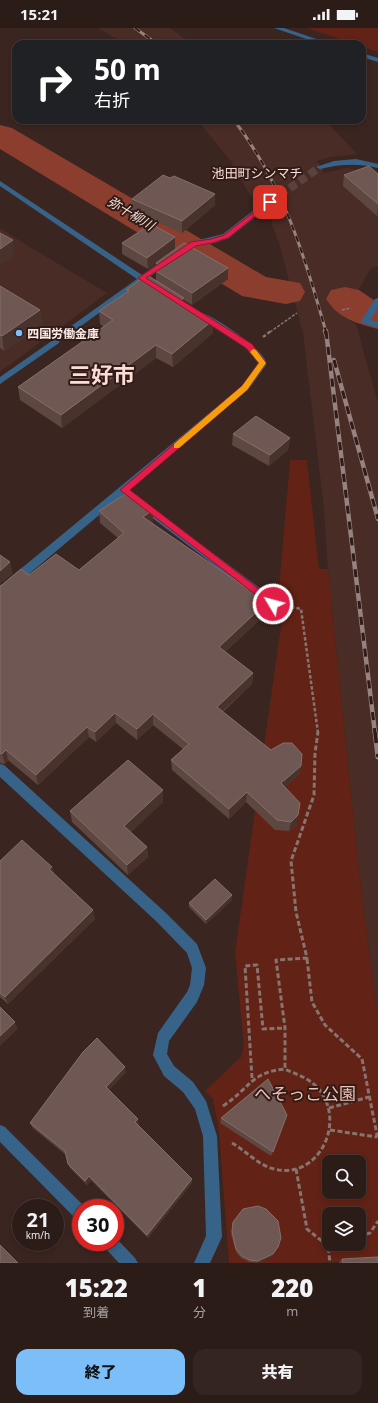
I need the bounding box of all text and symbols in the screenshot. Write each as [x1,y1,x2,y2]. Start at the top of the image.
text: 15:21 [20,4,59,24]
text: 50 m [94,50,161,88]
icon: right [28,56,80,108]
text: 右折 [94,88,130,112]
district label: 池田町シンマチ [211,164,303,182]
pin [253,185,287,219]
icon: arrive [259,191,281,213]
water label: 弥十柳川 [104,192,160,235]
place label: 四国労働金庫 [27,325,99,342]
marker: 四国労働金庫 [14,328,24,338]
district label: 三好市 [69,359,135,389]
position arrow [252,583,294,625]
park label: へそっこ公園 [254,1082,356,1105]
map controls [322,1155,366,1251]
button: search [322,1155,366,1199]
speed limit sign: 30 [72,1199,124,1251]
text: 21 [27,1206,49,1233]
button: layers [322,1207,366,1251]
text: km/h [26,1228,50,1242]
text: 15:22 [65,1271,128,1304]
text: 1 [192,1271,207,1304]
text: 220 [271,1271,313,1304]
text: m [286,1302,298,1320]
text: 到着 [83,1303,109,1321]
text: 分 [193,1303,206,1321]
button: 終了 [16,1349,185,1395]
button: 共有 [193,1349,362,1395]

